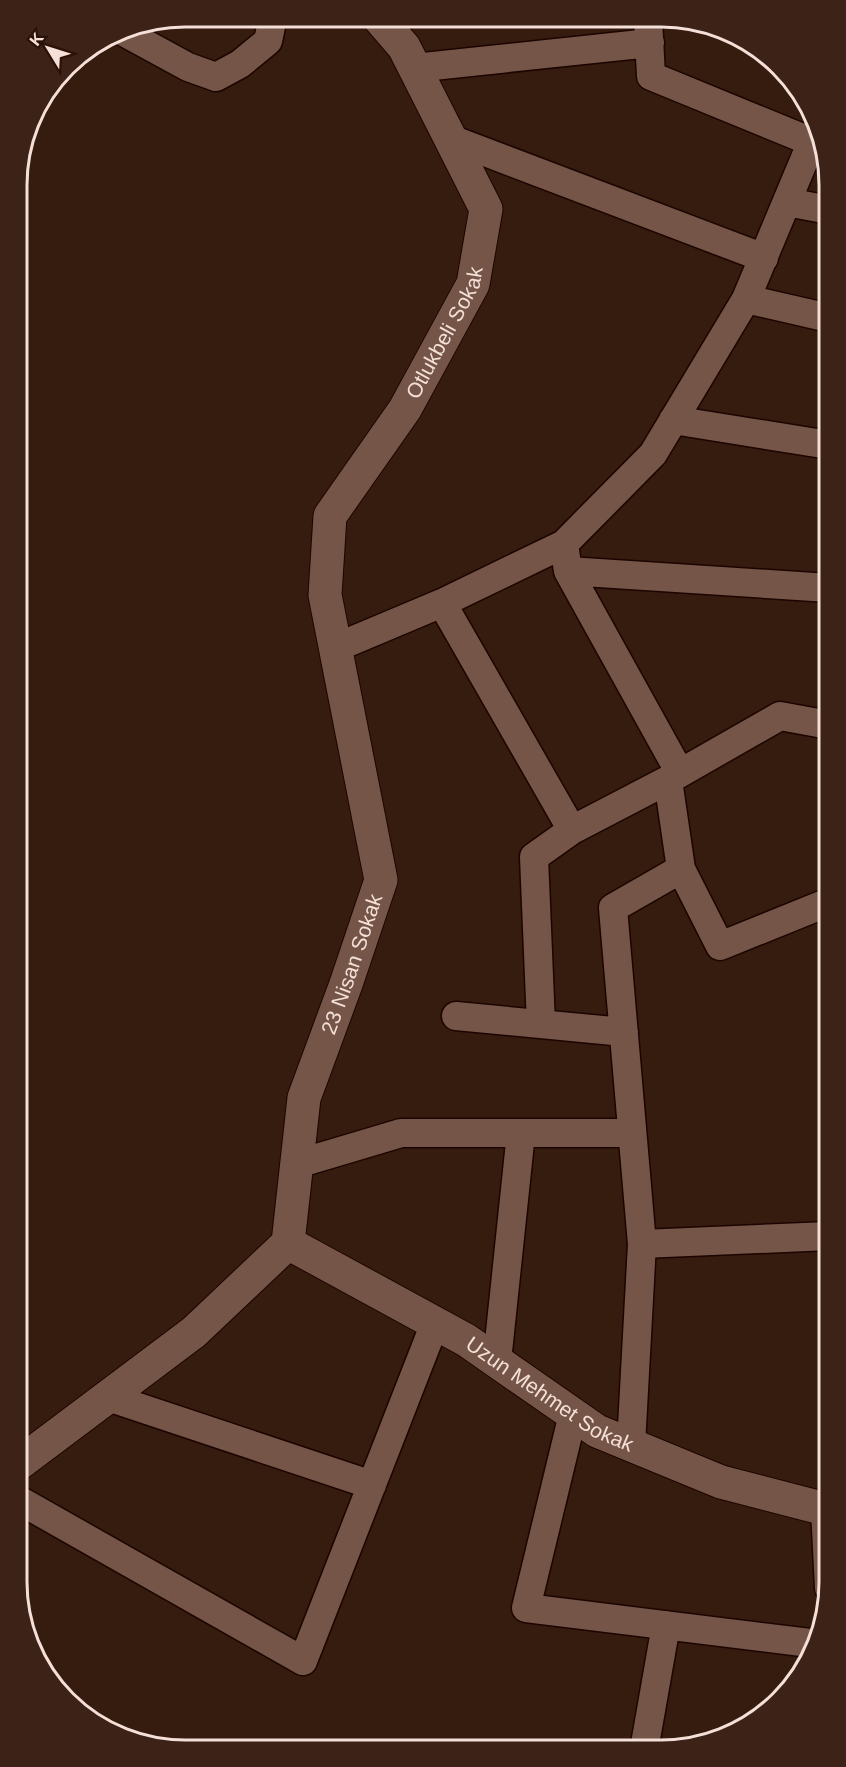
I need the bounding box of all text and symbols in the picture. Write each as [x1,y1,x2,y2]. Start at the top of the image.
north arrow [18,18,78,78]
text: K [26,29,47,49]
street label: Otlukbeli Sokak [401,264,487,402]
street label: 23 Nisan Sokak [316,890,387,1037]
street label: Uzun Mehmet Sokak [462,1332,637,1456]

